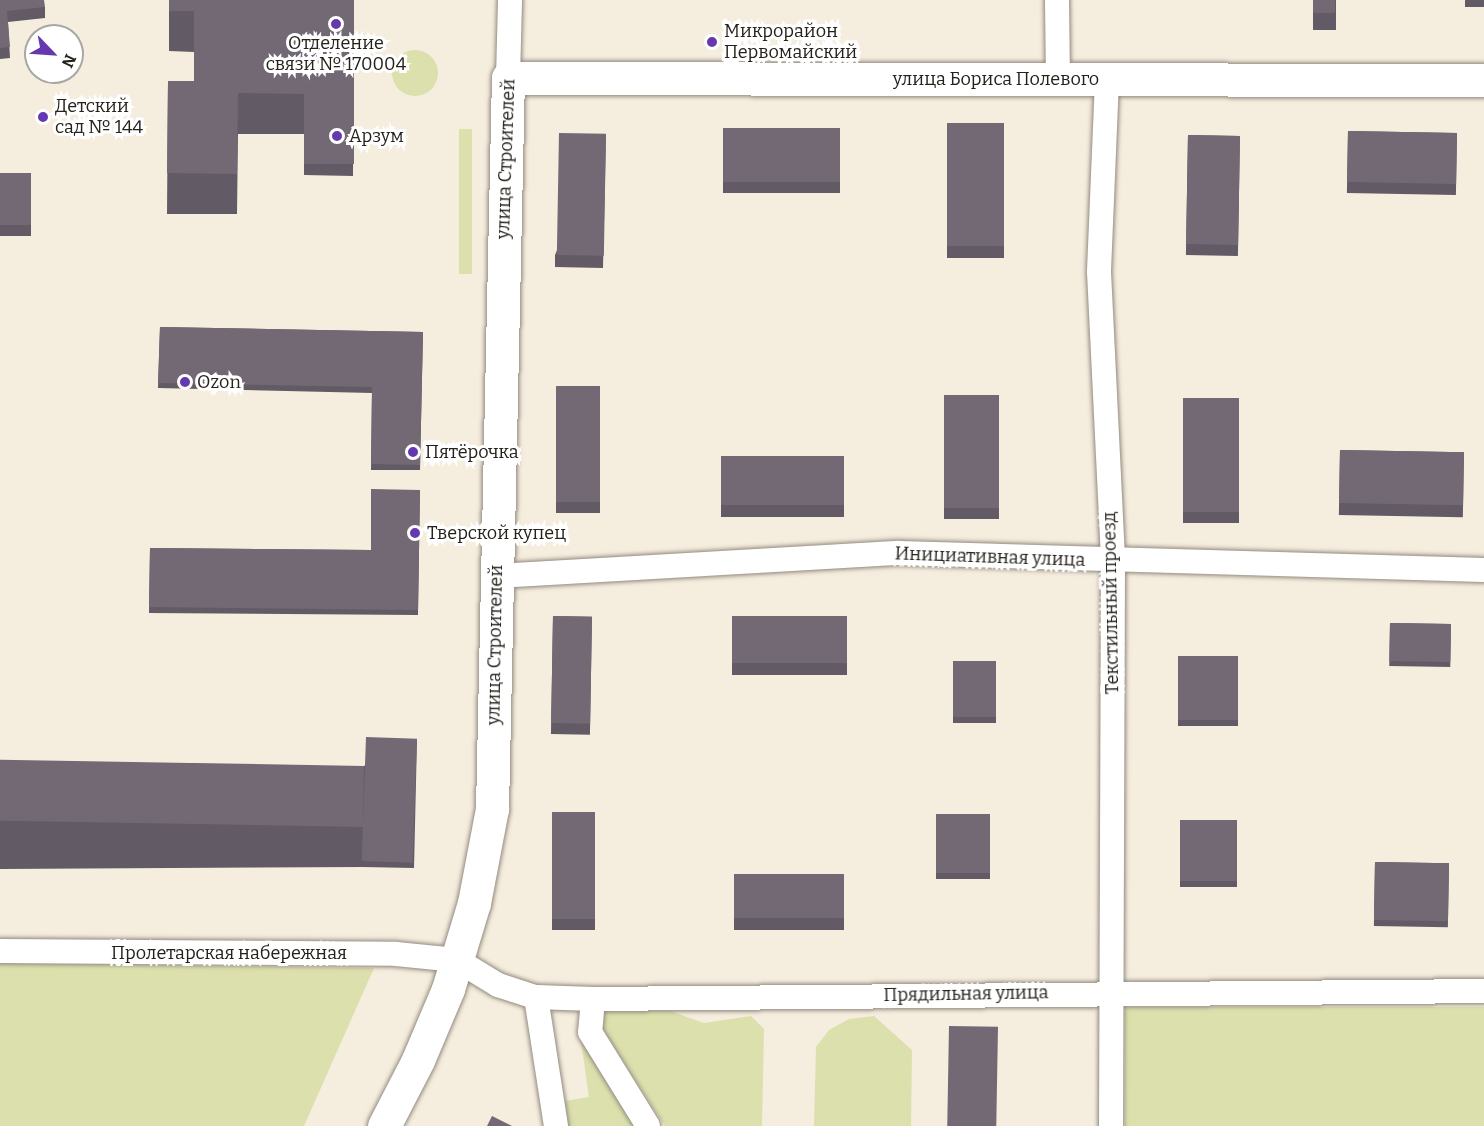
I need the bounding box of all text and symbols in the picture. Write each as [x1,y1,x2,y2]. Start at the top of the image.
marker: Отделение связи № 170004 [329,17,343,31]
place label: Микрорайон Первомайский [724,21,857,63]
north arrow [24,24,84,84]
place label: Отделение связи № 170004 [266,33,406,76]
marker: Микрорайон Первомайский [705,35,719,49]
text: N [58,51,80,71]
street label: улица Бориса Полевого [893,68,1099,90]
street label: улица Строителей [492,78,520,240]
place label: Детский сад № 144 [55,96,143,138]
marker: Детский сад № 144 [36,110,50,124]
place label: Арзум [349,125,404,147]
marker: Арзум [330,129,344,143]
place label: Ozon [197,371,241,393]
marker: Ozon [178,375,192,389]
place label: Пятёрочка [425,441,519,463]
marker: Пятёрочка [406,445,420,459]
street label: Текстильный проезд [1099,512,1123,694]
place label: Тверской купец [427,522,566,544]
marker: Тверской купец [408,526,422,540]
street label: Инициативная улица [894,543,1086,571]
street label: улица Строителей [483,565,507,725]
street label: Пролетарская набережная [111,942,347,964]
street label: Прядильная улица [883,982,1049,1006]

